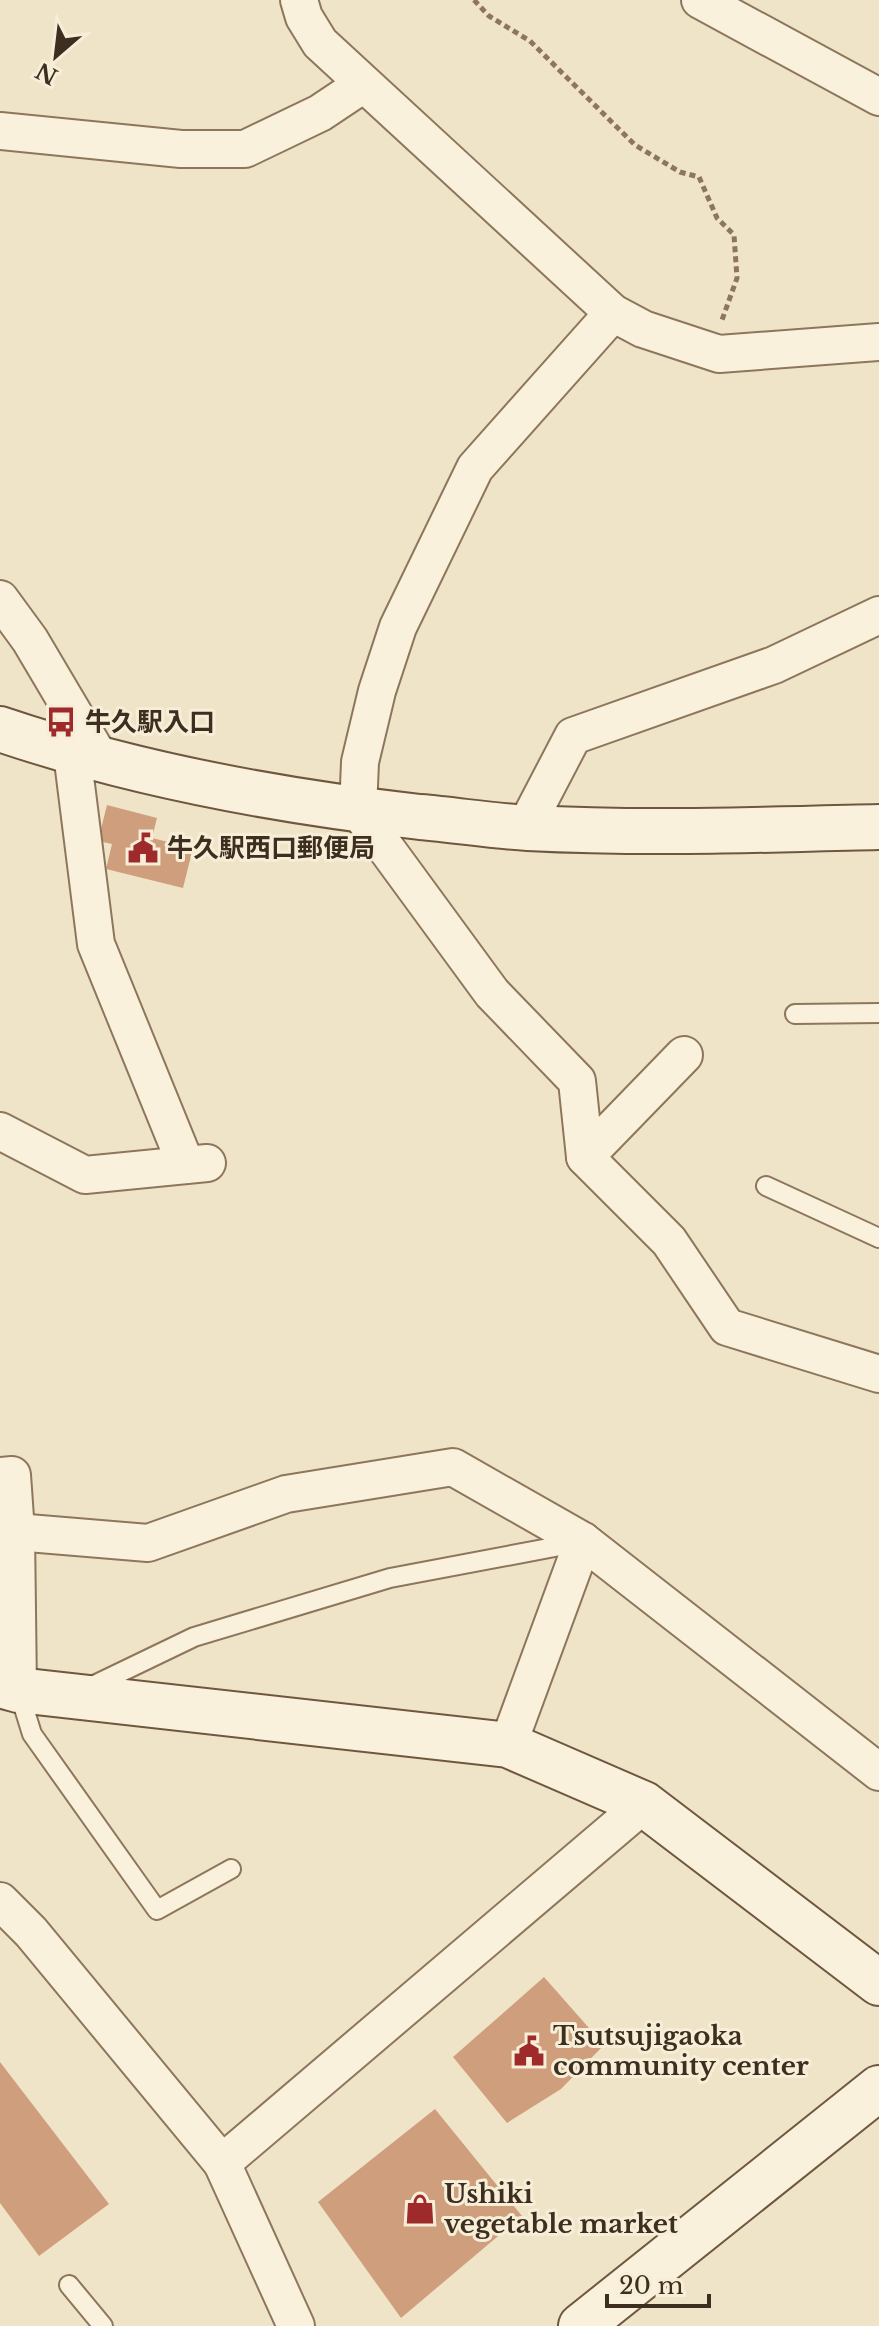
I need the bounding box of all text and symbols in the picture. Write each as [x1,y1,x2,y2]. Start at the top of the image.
north arrow [16,16,96,96]
text: N [31,56,62,90]
bus stop icon: 牛久駅入口 [44,705,78,739]
place label: 牛久駅入口 [85,706,215,738]
public building icon: 牛久駅西口郵便局 [126,831,160,865]
place label: 牛久駅西口郵便局 [167,832,375,864]
place label: Tsutsujigaoka community center [553,2020,809,2082]
public building icon: Tsutsujigaoka community center [512,2034,546,2068]
place label: Ushiki vegetable market [444,2178,678,2240]
shop icon: Ushiki vegetable market [403,2192,437,2226]
scale bar [607,2258,709,2308]
text: 20 m [619,2271,684,2300]

